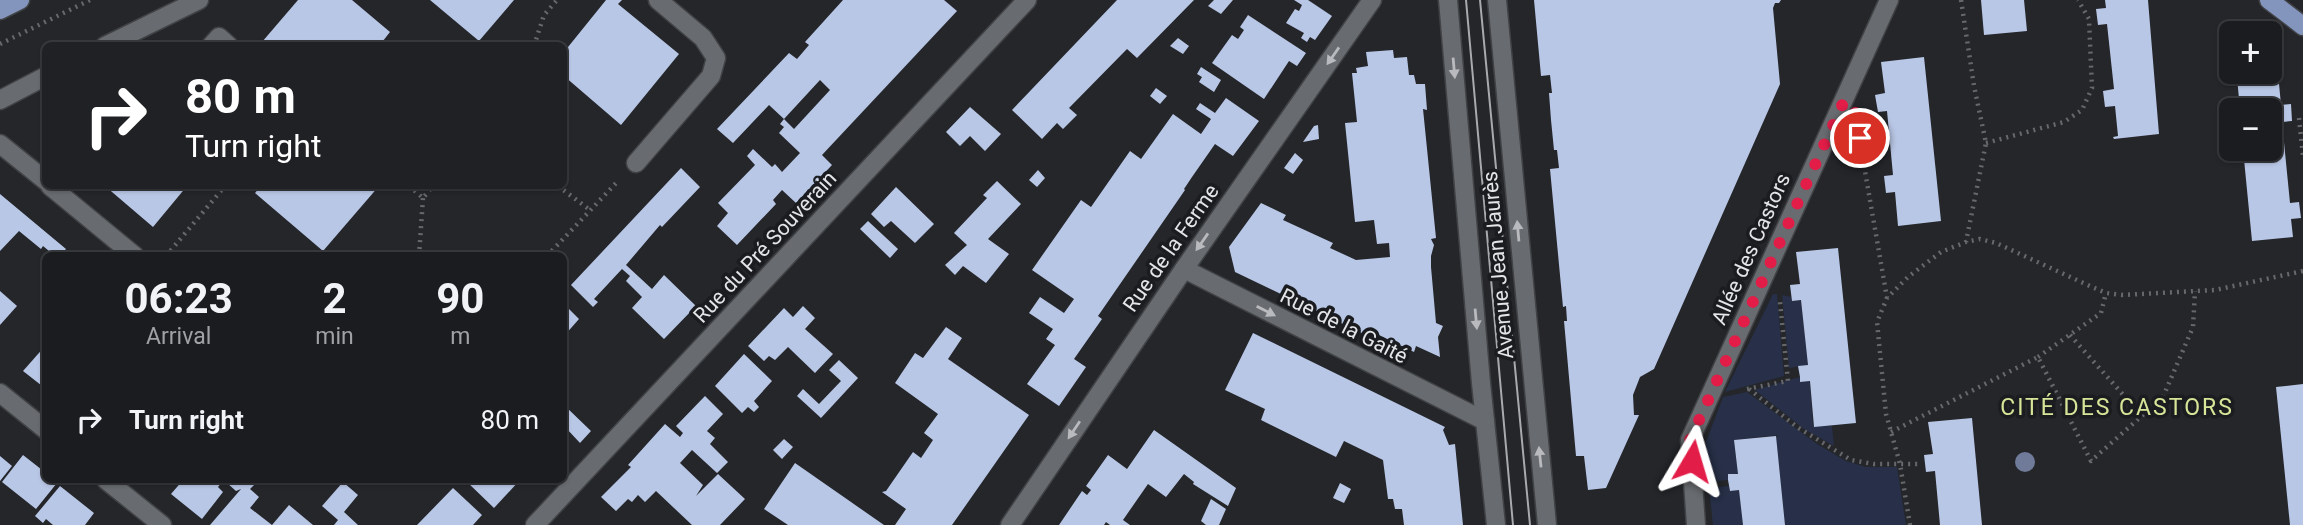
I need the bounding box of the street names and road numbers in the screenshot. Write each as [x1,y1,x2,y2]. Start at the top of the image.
street label: Rue du Pré Souverain [689,166,841,328]
street label: Avenue Jean Jaurès [1478,170,1518,360]
street label: Allée des Castors [1707,170,1795,328]
street label: Rue de la Ferme [1118,180,1224,316]
street label: Rue de la Gaité [1276,284,1412,368]

